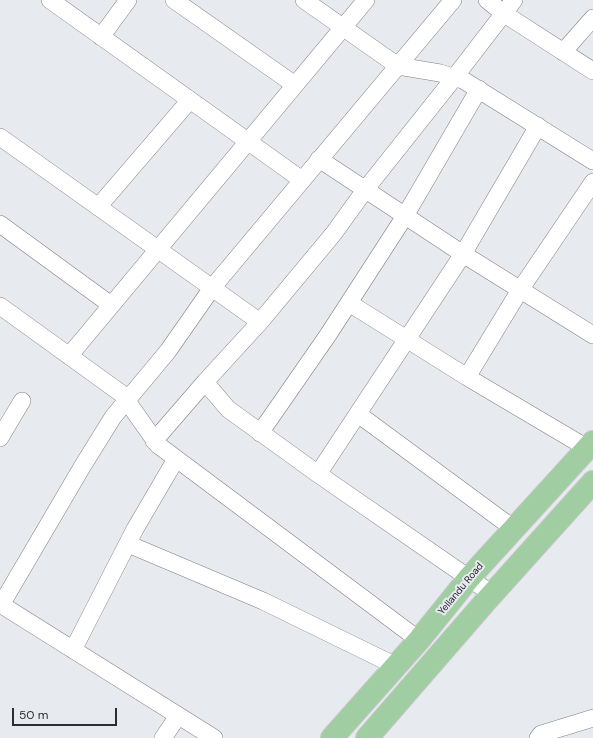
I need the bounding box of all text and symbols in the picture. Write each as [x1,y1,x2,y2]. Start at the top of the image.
street label: Yellandu Road [436,561,486,617]
scale bar [14,700,119,726]
text: 50 m [19,707,48,723]

